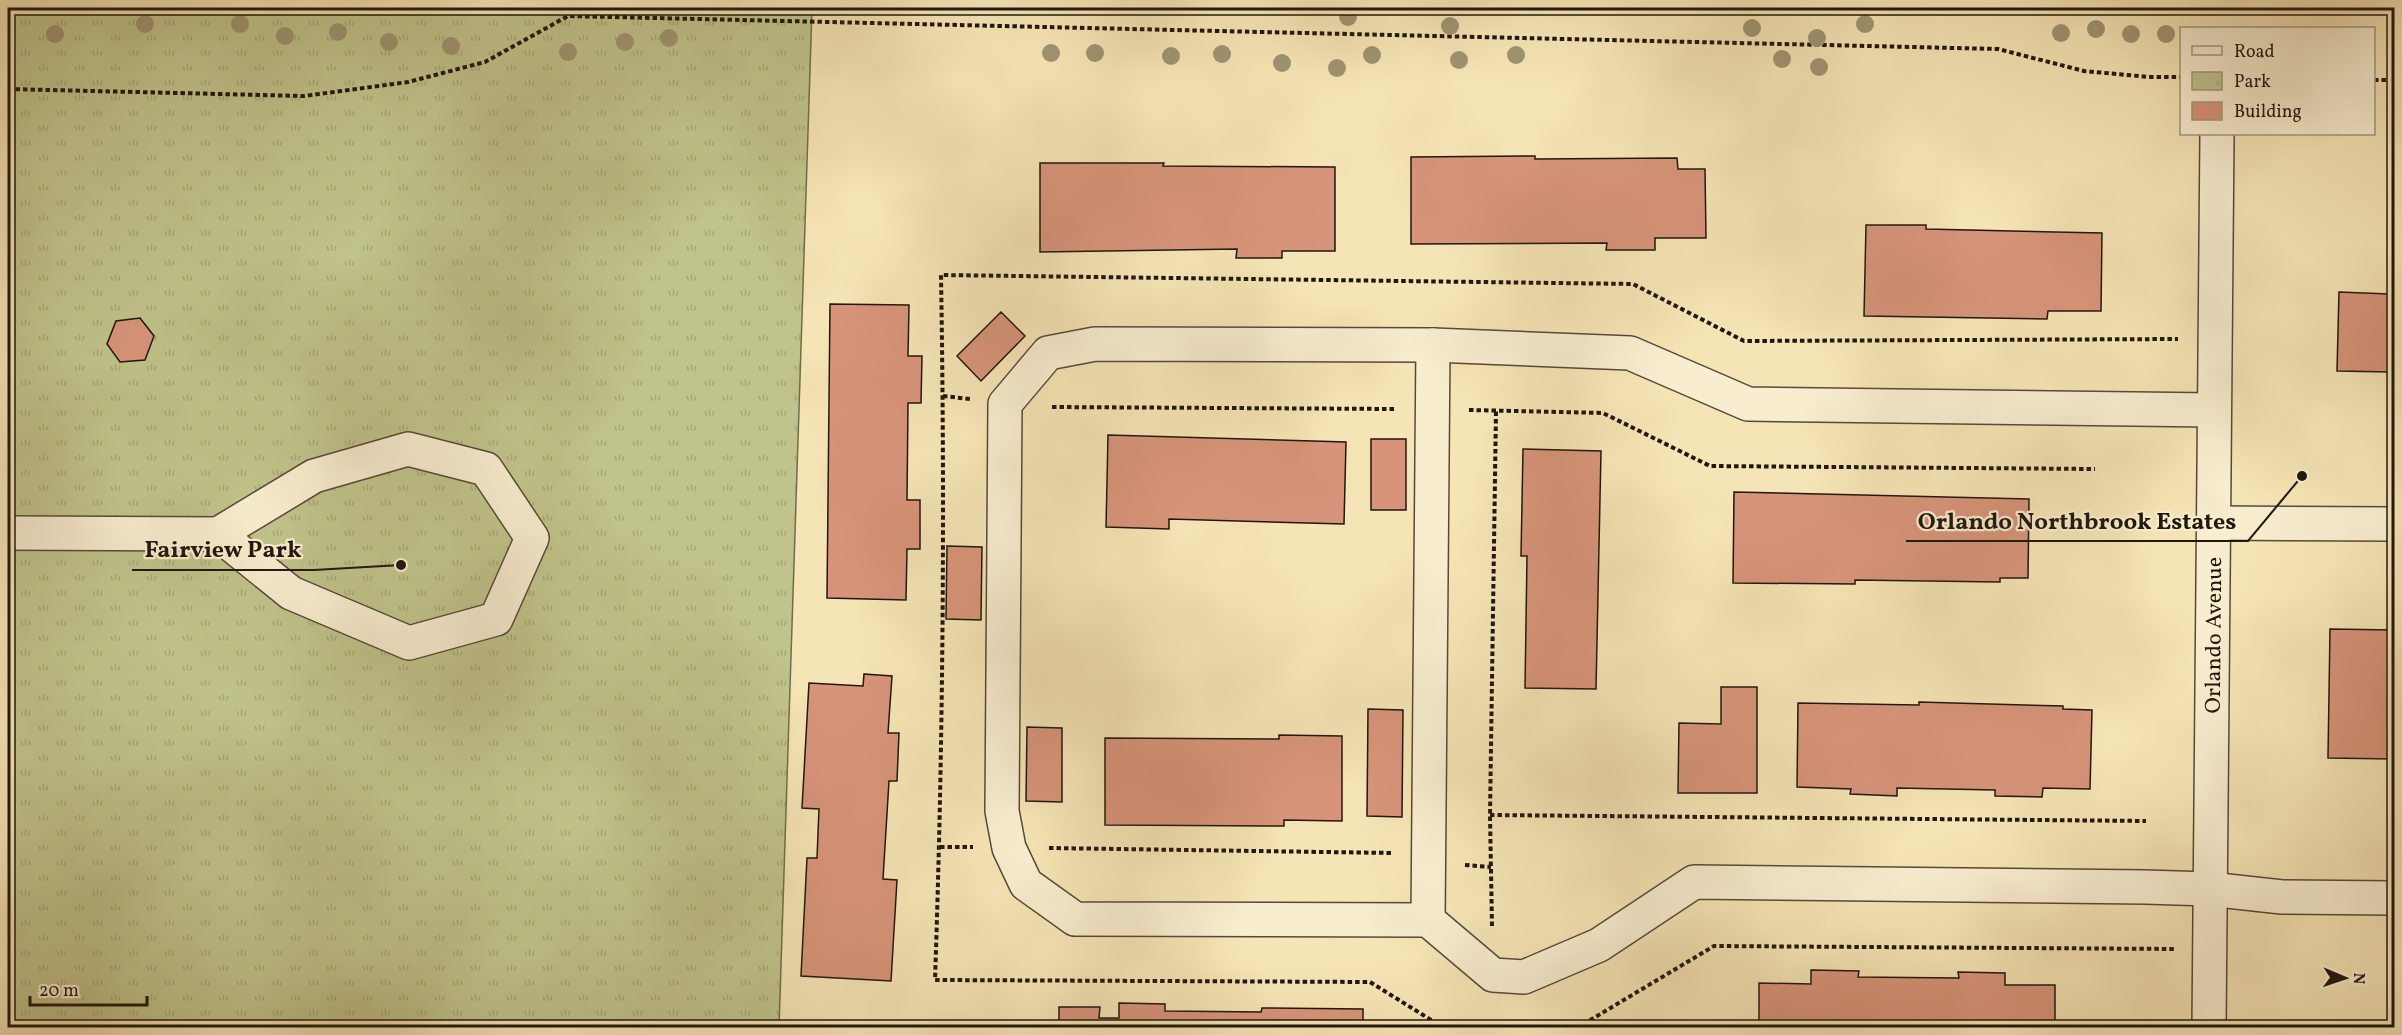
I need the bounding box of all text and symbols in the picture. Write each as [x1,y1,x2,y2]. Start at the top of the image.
legend [2180,27,2375,135]
text: Road [2234,40,2275,65]
text: Park [2234,70,2271,95]
text: Building [2234,100,2302,125]
callout: Orlando Northbrook Estates [1906,499,2248,541]
text: Orlando Northbrook Estates [1918,506,2236,540]
callout: Fairview Park [132,528,314,570]
text: Fairview Park [145,534,302,568]
street label: Orlando Avenue [2199,557,2231,713]
north arrow [2315,948,2375,1008]
scale bar [30,969,147,1007]
text: N [2347,972,2369,985]
text: 20 m [39,979,79,1004]

